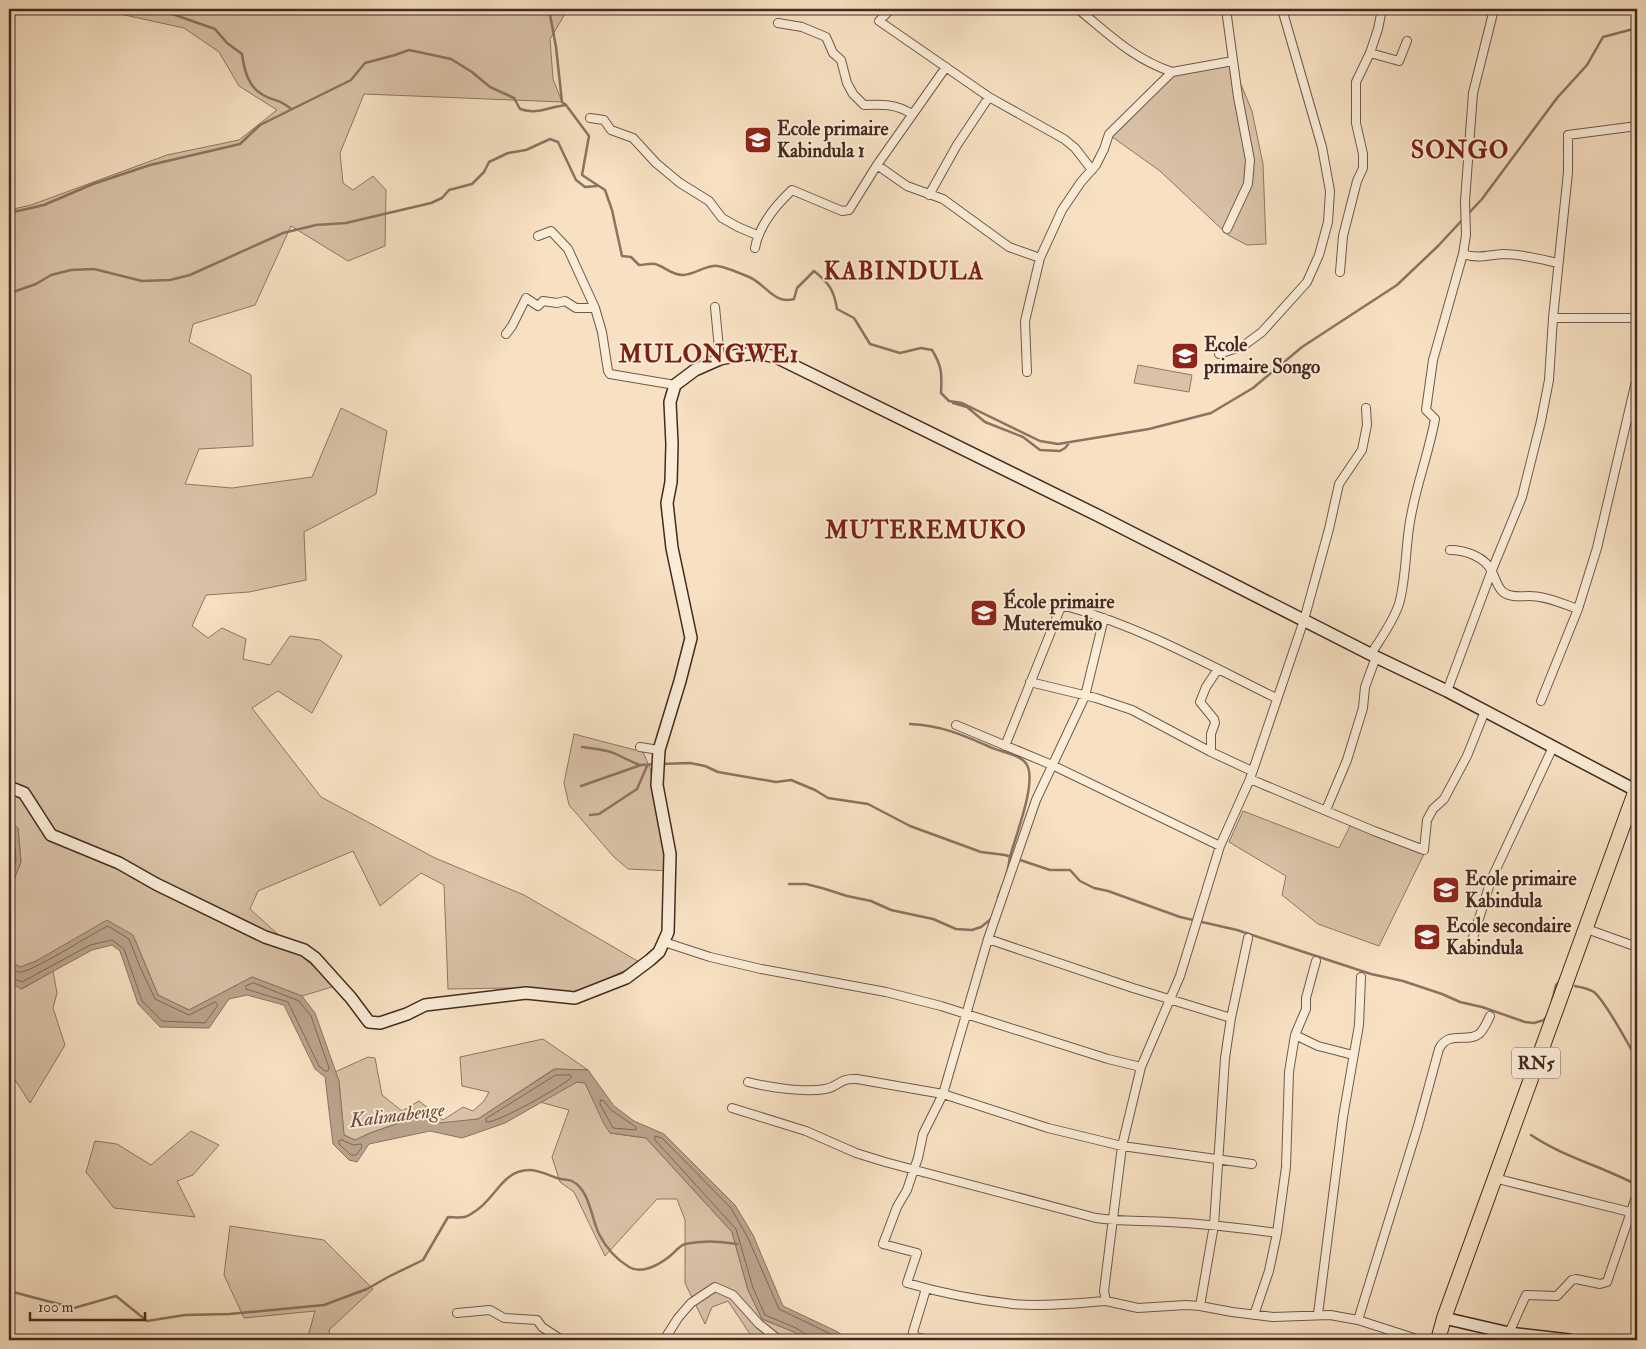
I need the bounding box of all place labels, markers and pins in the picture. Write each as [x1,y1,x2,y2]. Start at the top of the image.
place label: Ecole primaire Kabindula 1 [777,117,888,163]
school or university icon: Ecole primaire Kabindula 1 [743,125,773,155]
place label: Ecole primaire Songo [1203,333,1320,380]
school or university icon: Ecole primaire Songo [1170,341,1200,371]
place label: École primaire Muteremuko [1002,588,1114,636]
school or university icon: École primaire Muteremuko [969,598,999,628]
place label: Ecole primaire Kabindula [1465,867,1576,913]
school or university icon: Ecole primaire Kabindula [1431,875,1461,905]
place label: Ecole secondaire Kabindula [1446,914,1571,960]
school or university icon: Ecole secondaire Kabindula [1412,922,1442,952]

